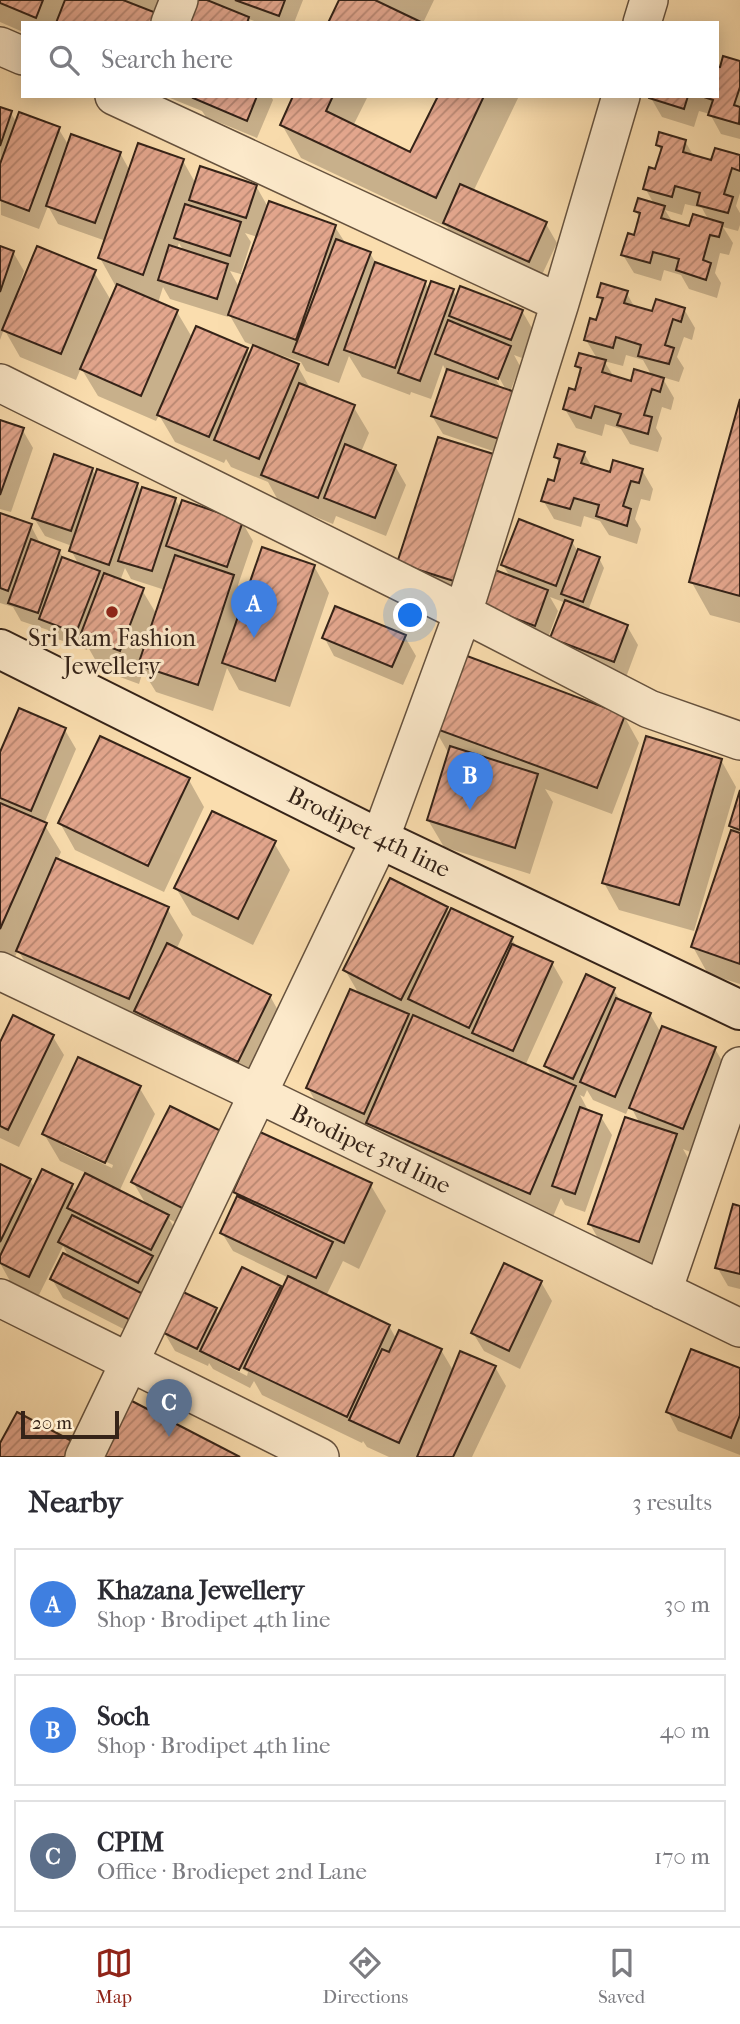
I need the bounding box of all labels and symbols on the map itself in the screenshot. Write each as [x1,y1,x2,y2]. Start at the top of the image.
pin: A [231,580,277,638]
your location [393,598,427,632]
marker: Sri Ram Fashion Jewellery [104,604,120,620]
place label: Sri Ram Fashion Jewellery [28,624,196,680]
pin: B [447,752,493,810]
street label: Brodipet 4th line [283,781,455,884]
street label: Brodipet 3rd line [287,1098,455,1200]
pin: C [146,1379,192,1437]
scale bar [21,1408,119,1440]

